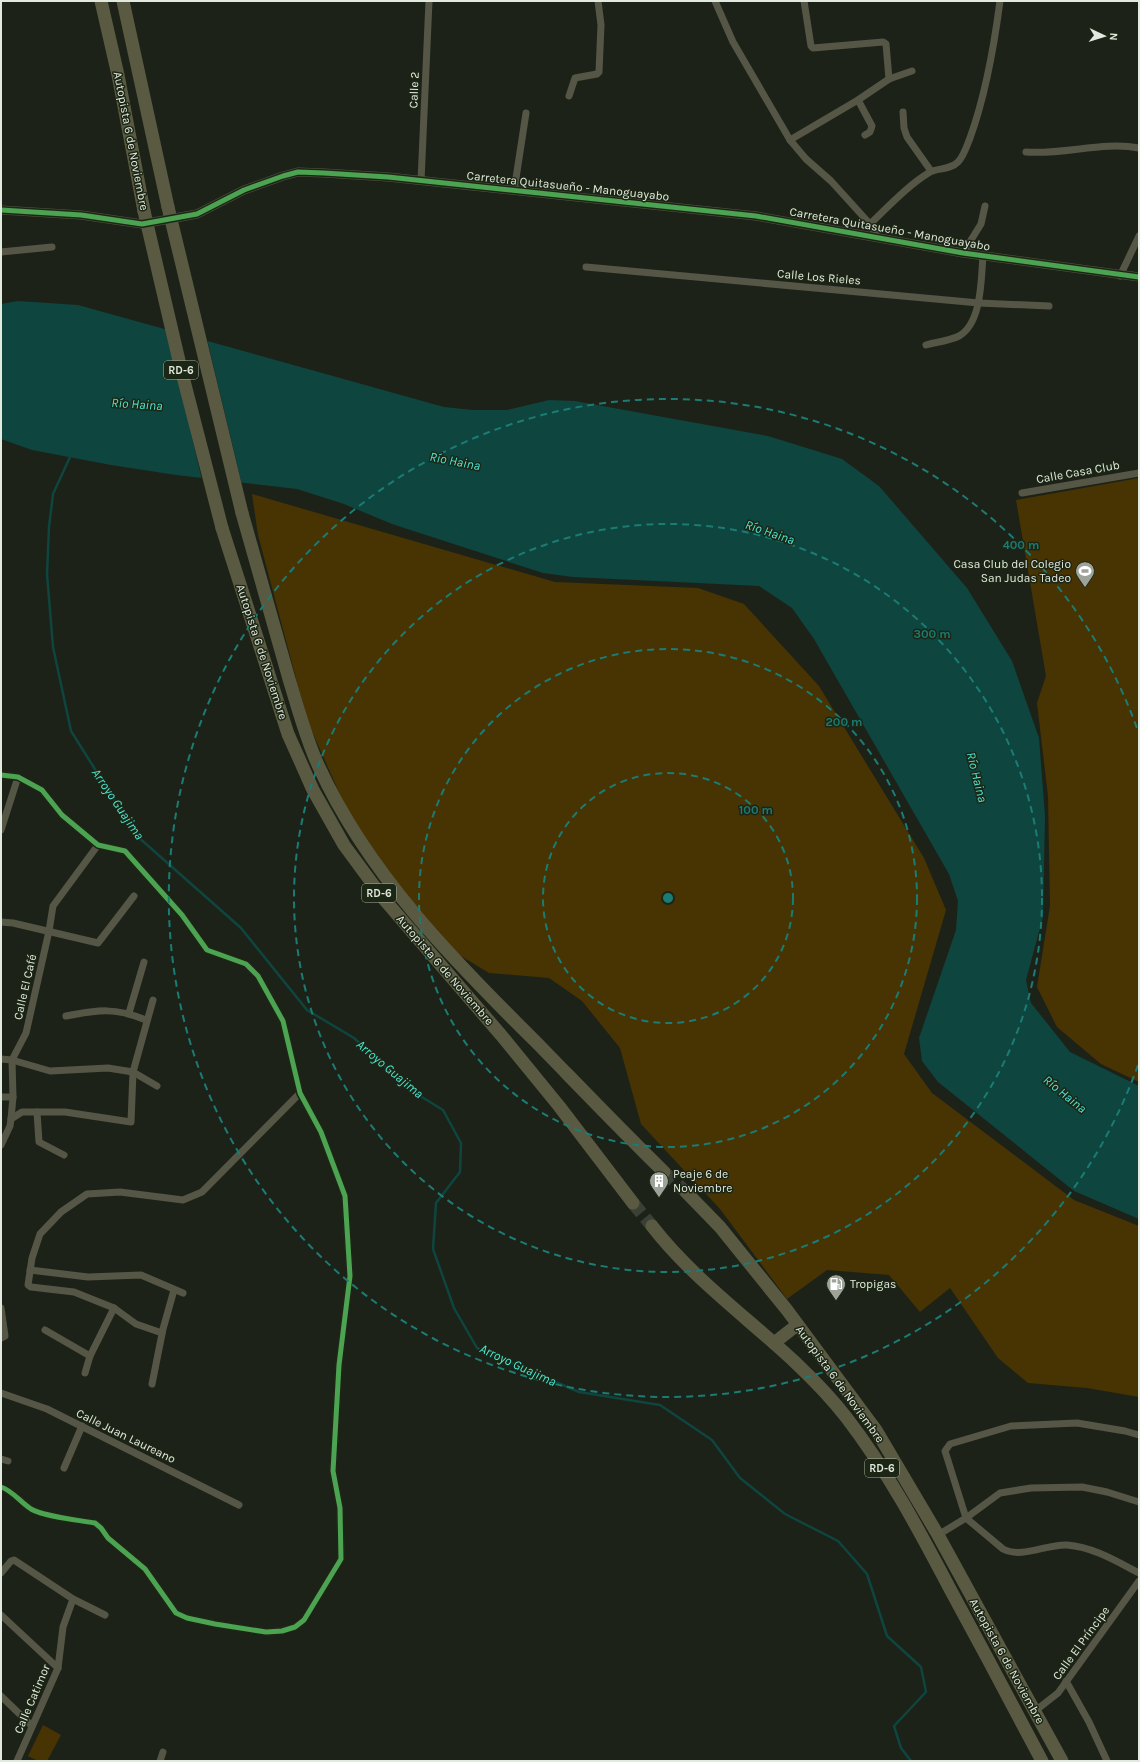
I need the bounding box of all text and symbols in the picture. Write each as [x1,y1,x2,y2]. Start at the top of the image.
north arrow [1084,16,1124,56]
text: N [1107,32,1120,41]
street label: Autopista 6 de Noviembre [111,70,151,212]
street label: Calle 2 [406,71,422,109]
street label: Carretera Quitasueño - Manoguayabo [466,168,670,204]
street label: Carretera Quitasueño - Manoguayabo [789,204,991,254]
street label: Calle Los Rieles [777,266,861,288]
road number: RD-6 [164,361,198,379]
water label: Río Haina [111,395,164,413]
water label: Río Haina [428,449,482,473]
street label: Calle Casa Club [1035,458,1121,486]
water label: Río Haina [743,517,797,548]
text: 400 m [1003,538,1039,552]
place label: Casa Club del Colegio San Judas Tadeo [954,557,1071,585]
sports icon: Casa Club del Colegio San Judas Tadeo [1074,560,1096,588]
street label: Autopista 6 de Noviembre [234,583,290,721]
text: 300 m [913,627,951,641]
text: 200 m [826,715,862,729]
water label: Río Haina [964,750,991,804]
water label: Arroyo Guajima [89,766,148,843]
text: 100 m [739,803,773,817]
road number: RD-6 [362,884,396,902]
centre of rings [661,891,675,905]
street label: Autopista 6 de Noviembre [393,912,497,1028]
street label: Calle El Café [11,953,39,1021]
water label: Arroyo Guajima [354,1037,427,1102]
water label: Río Haina [1040,1072,1090,1116]
place label: Peaje 6 de Noviembre [673,1167,732,1195]
building icon: Peaje 6 de Noviembre [648,1170,670,1198]
fuel station icon: Tropigas [825,1273,847,1301]
place label: Tropigas [850,1277,896,1291]
street label: Autopista 6 de Noviembre [793,1323,887,1445]
water label: Arroyo Guajima [477,1341,559,1389]
street label: Calle Juan Laureano [74,1406,178,1466]
road number: RD-6 [865,1459,899,1477]
street label: Autopista 6 de Noviembre [967,1596,1047,1726]
street label: Calle El Príncipe [1050,1604,1112,1682]
street label: Calle Catimor [11,1662,53,1736]

